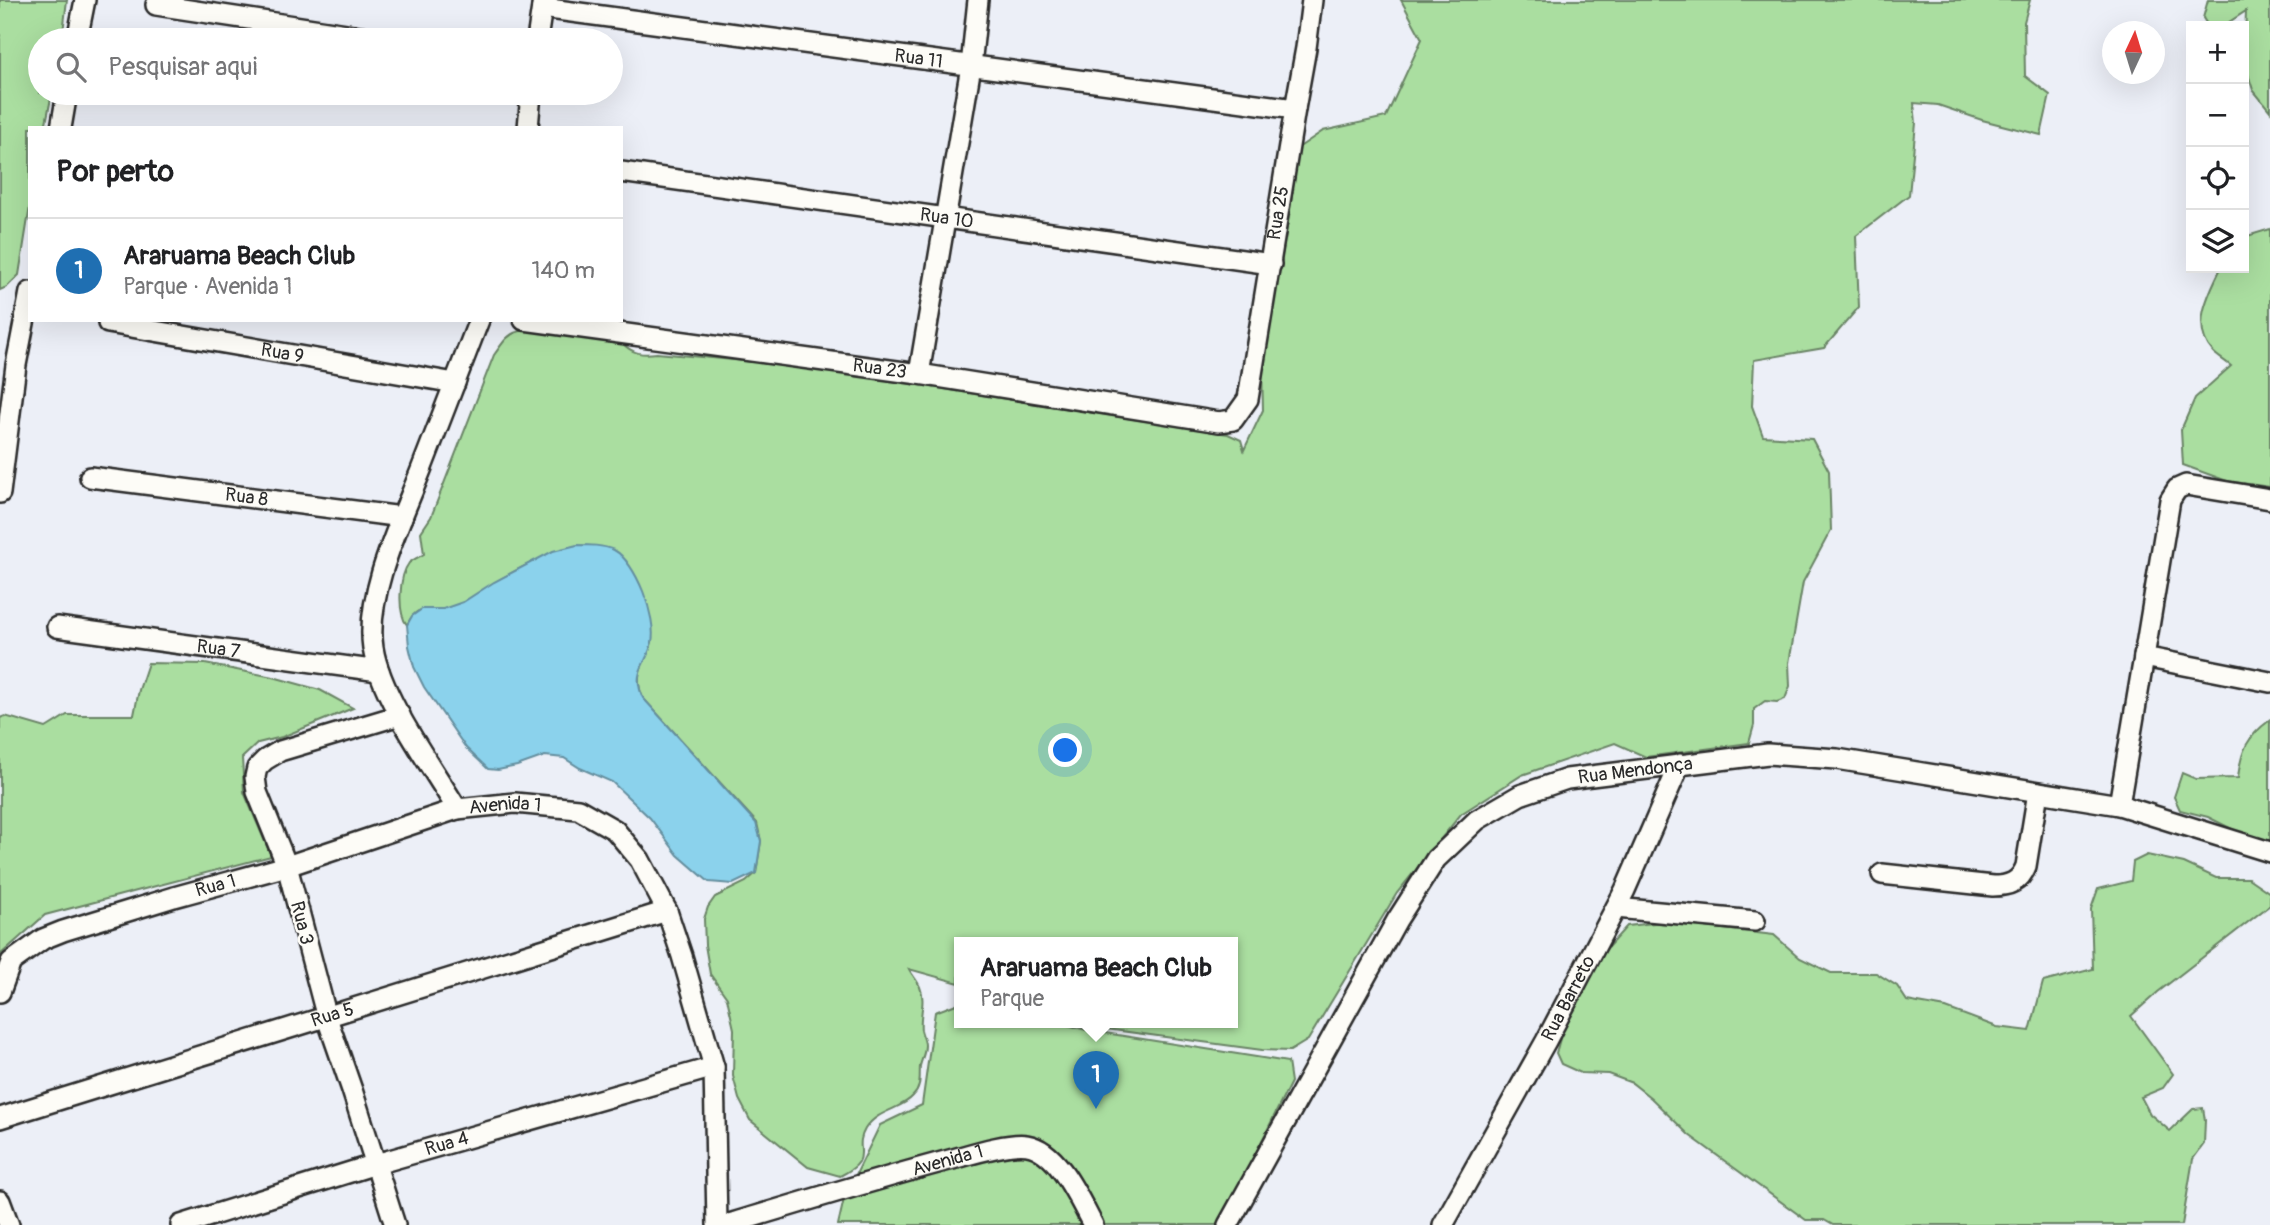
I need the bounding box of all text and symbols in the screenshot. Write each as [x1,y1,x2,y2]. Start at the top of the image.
north arrow [2102,21,2165,84]
map controls [2186,21,2249,273]
button: + [2186,21,2249,84]
search box [28,28,623,105]
street label: Rua 11 [893,43,944,74]
icon: search [52,48,90,86]
text: Pesquisar aqui [108,51,257,83]
button: − [2186,84,2249,147]
button: locate [2186,147,2249,210]
text: Por perto [56,153,174,190]
street label: Rua 25 [1262,184,1294,242]
street label: Rua 10 [918,202,975,234]
button: layers [2186,210,2249,273]
text: Araruama Beach Club [123,240,355,272]
text: 1 [75,256,84,285]
text: 140 m [532,256,595,285]
text: Parque · Avenida 1 [123,272,293,301]
street label: Rua 9 [259,338,306,369]
street label: Rua 23 [851,353,908,384]
street label: Rua 8 [224,482,270,512]
street label: Rua 7 [195,634,242,664]
your location [1048,733,1082,767]
street label: Rua Mendonça [1577,751,1694,790]
street label: Avenida 1 [468,791,542,820]
street label: Rua 1 [193,869,238,903]
street label: Rua 3 [285,899,319,947]
popup [954,937,1238,1028]
street label: Rua Barreto [1536,951,1601,1045]
text: Araruama Beach Club [980,952,1212,984]
text: Parque [980,984,1044,1013]
street label: Rua 5 [308,997,357,1033]
pin: 1 [1073,1051,1119,1109]
street label: Rua 4 [422,1126,472,1161]
street label: Avenida 1 [910,1139,986,1181]

